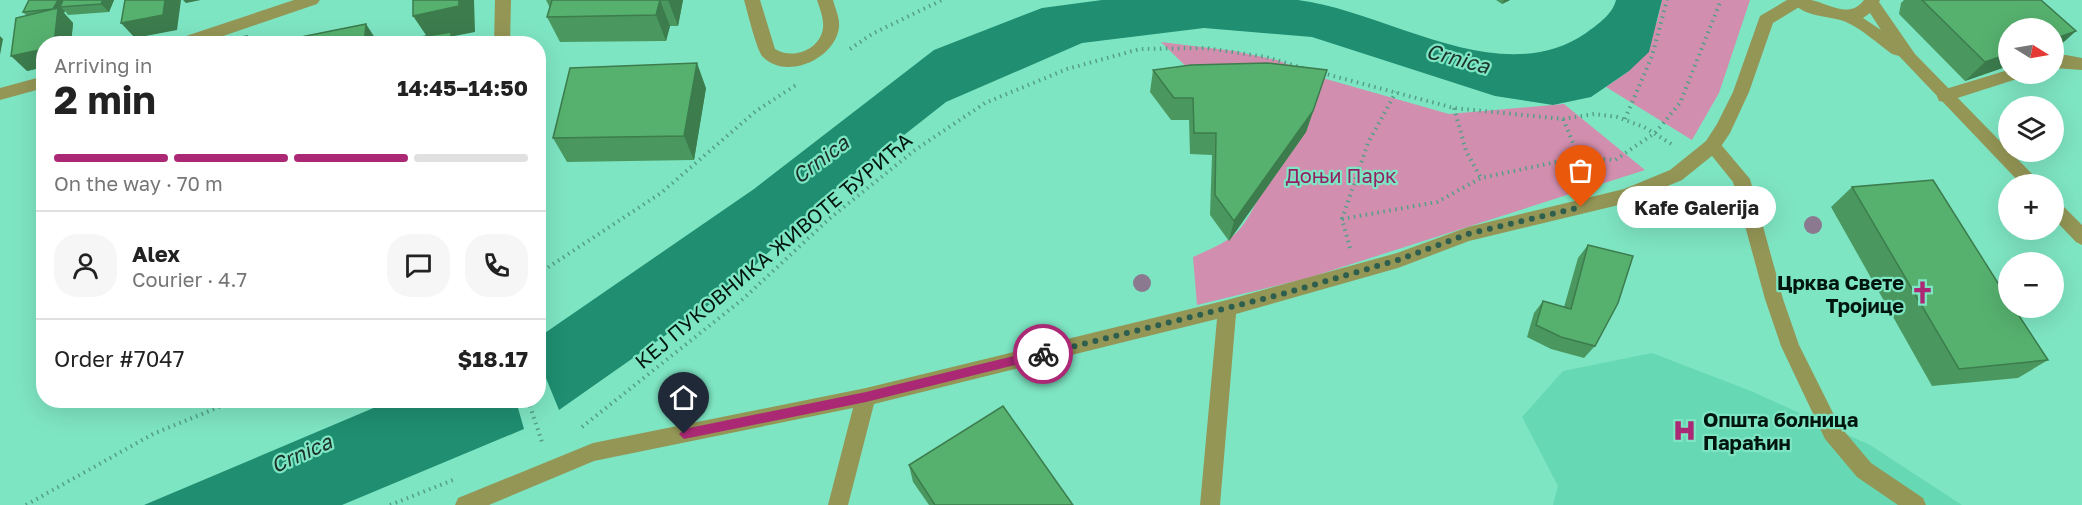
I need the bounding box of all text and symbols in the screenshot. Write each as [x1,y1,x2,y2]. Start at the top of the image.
north arrow [1998,18,2064,84]
map controls [1998,18,2064,318]
water label: Crnica [1424,37,1494,79]
text: Arriving in [54,53,152,77]
text: 14:45–14:50 [397,74,528,101]
text: 2 min [54,76,156,123]
button: layers [1998,96,2064,162]
street label: КЕЈ ПУКОВНИКА ЖИВОТЕ ЂУРИЋА [630,127,916,373]
water label: Crnica [786,129,854,189]
pin [1555,145,1606,207]
icon: bag [1564,154,1597,187]
park label: Доњи Парк [1285,163,1397,187]
text: On the way · 70 m [54,171,223,195]
button: + [1998,174,2064,240]
callout: Kafe Galerija [1617,186,1776,228]
text: Kafe Galerija [1634,195,1759,219]
button: person [54,234,117,297]
button: chat [387,234,450,297]
button: phone [465,234,528,297]
text: Alex [132,240,180,267]
button: − [1998,252,2064,318]
text: Courier · 4.7 [132,267,247,291]
place label: Црква Свете Тројице [1777,270,1904,317]
church icon: Црква Свете Тројице [1909,280,1935,306]
courier [1013,324,1073,384]
icon: bike [1027,338,1060,371]
text: Order #7047 [54,345,184,372]
text: $18.17 [457,345,528,372]
pin [658,372,709,434]
icon: home [667,381,700,414]
place label: Општа болница Параћин [1703,407,1858,454]
hospital icon: Општа болница Параћин [1672,418,1698,444]
water label: Crnica [266,428,337,478]

